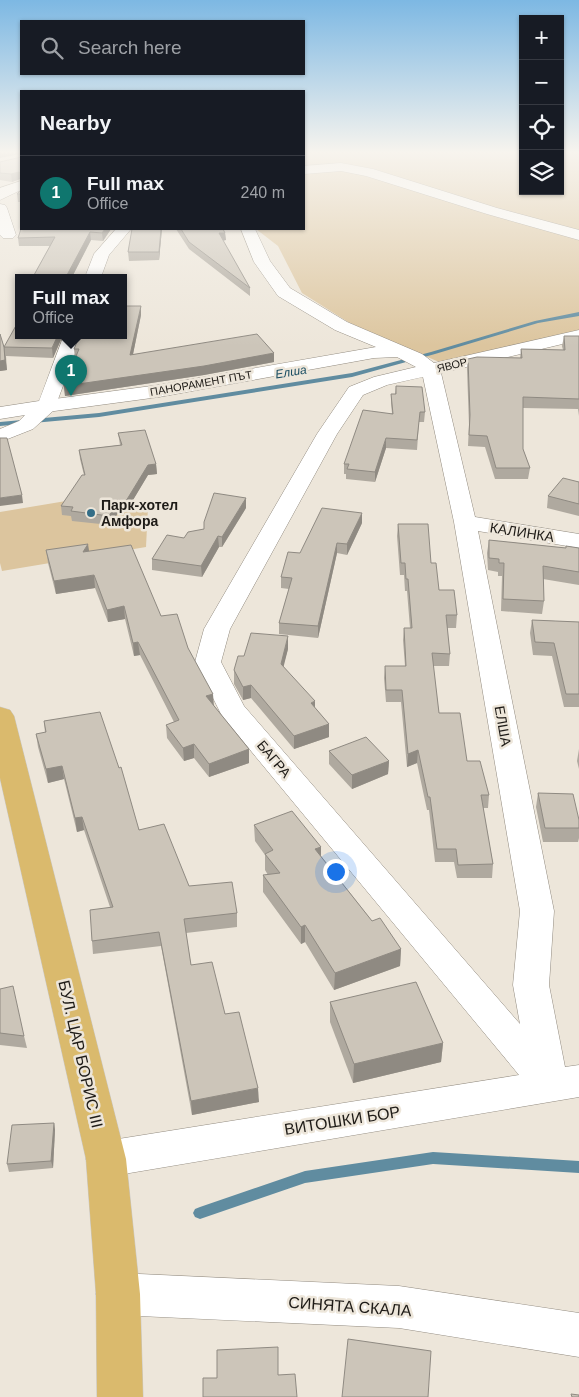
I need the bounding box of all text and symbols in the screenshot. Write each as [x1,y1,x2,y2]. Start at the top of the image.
map controls [519,15,564,195]
button: + [519,15,564,60]
search box [20,20,305,75]
icon: search [38,34,66,62]
text: Search here [78,37,182,58]
button: − [519,60,564,105]
button: locate [519,105,564,150]
text: Nearby [40,111,111,134]
button: layers [519,150,564,195]
text: Full max [87,173,164,194]
text: 1 [52,184,60,201]
text: 240 m [241,184,285,201]
text: Office [87,195,129,212]
popup [15,274,127,339]
text: Full max [32,287,110,308]
text: Office [32,309,74,326]
pin: 1 [55,355,87,396]
street label: ЯВОР [436,355,468,375]
water label: Елша [274,363,308,381]
street label: ПАНОРАМЕНТ ПЪТ [149,368,253,398]
place label: Парк-хотел Амфора [101,497,178,529]
marker: Парк-хотел Амфора [85,507,97,519]
street label: КАЛИНКА [489,519,556,545]
street label: ЕЛША [492,705,515,748]
street label: БАГРА [254,737,295,781]
your location [323,859,349,885]
street label: БУЛ. ЦАР БОРИС III [55,979,106,1130]
street label: ВИТОШКИ БОР [283,1103,401,1138]
street label: СИНЯТА СКАЛА [288,1294,413,1319]

